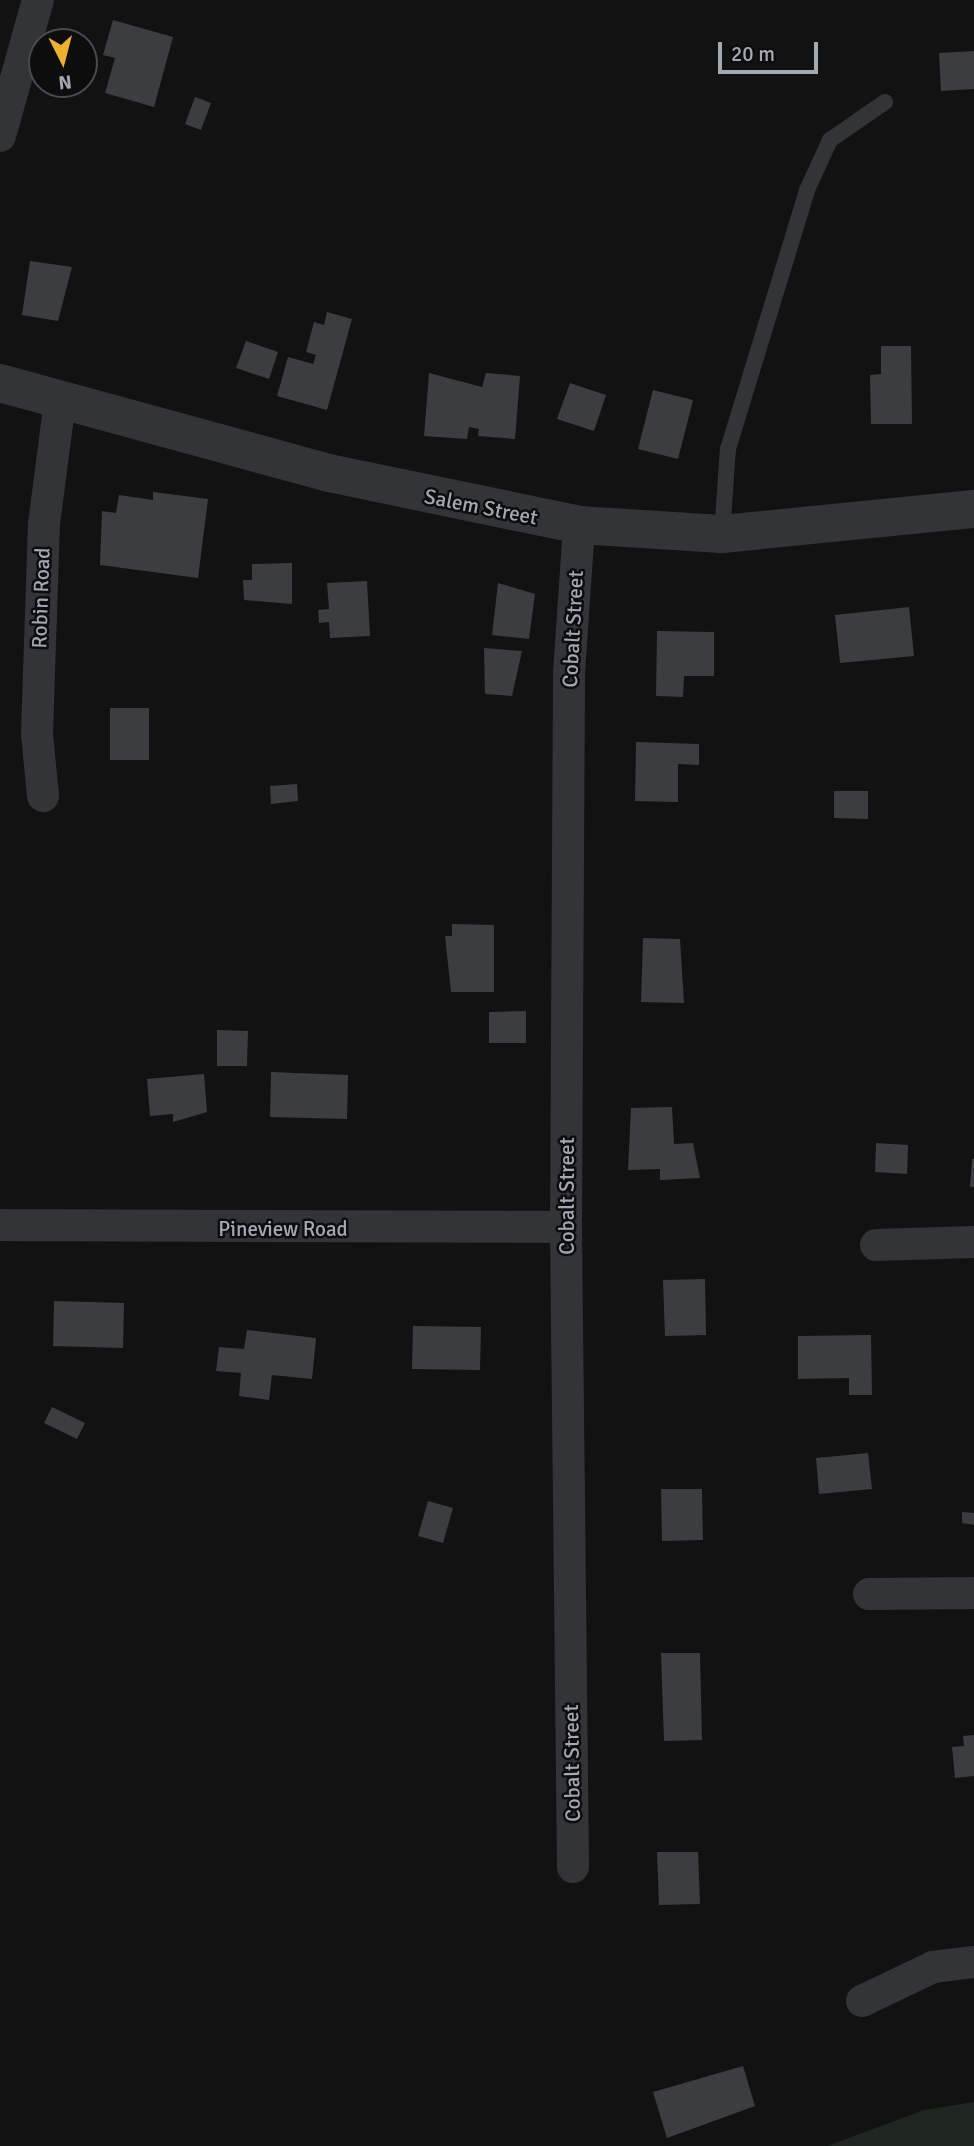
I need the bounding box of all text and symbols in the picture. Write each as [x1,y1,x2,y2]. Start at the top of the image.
north arrow [28,28,98,98]
scale bar [722,28,822,72]
text: 20 m [731,41,775,67]
text: N [57,69,73,95]
street label: Salem Street [422,484,540,530]
street label: Robin Road [27,547,55,649]
street label: Cobalt Street [557,570,589,688]
street label: Cobalt Street [554,1137,580,1255]
street label: Pineview Road [218,1216,348,1242]
street label: Cobalt Street [558,1704,586,1822]

